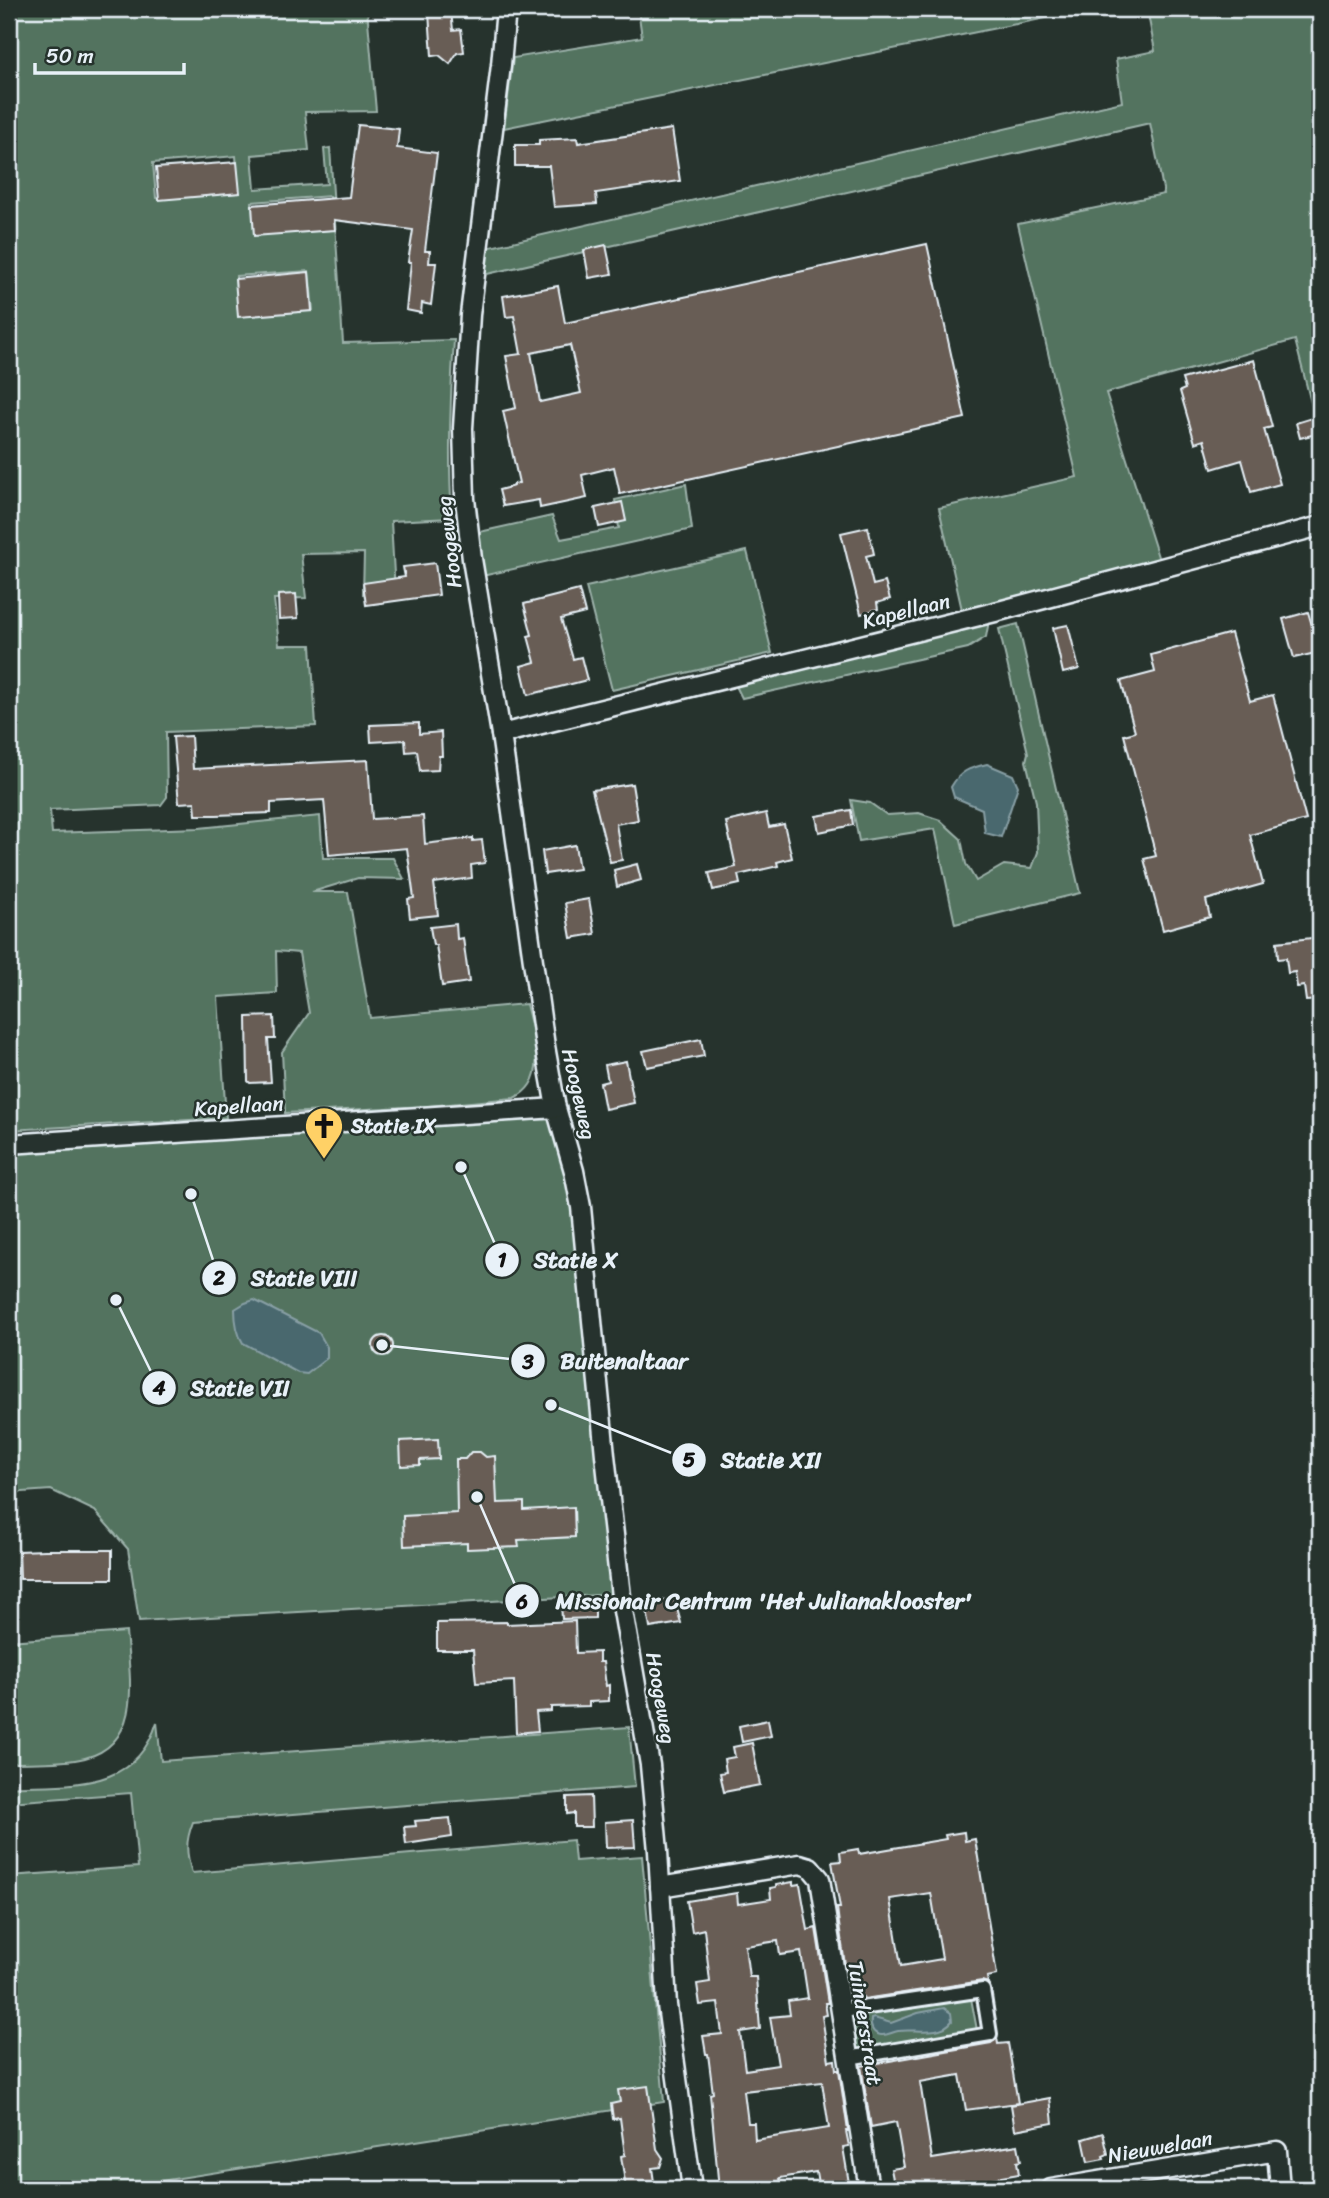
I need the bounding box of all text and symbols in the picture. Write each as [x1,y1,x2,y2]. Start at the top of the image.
scale bar [35,32,184,76]
text: 50 m [46,37,94,75]
street label: Hoogeweg [424,494,474,590]
street label: Kapellaan [858,582,954,640]
street label: Hoogeweg [550,1044,608,1144]
street label: Kapellaan [193,1084,285,1128]
church icon: Statie IX [303,1105,345,1160]
place label: Statie IX [350,1107,437,1145]
callout: Statie X [485,1238,633,1282]
text: Statie X [533,1240,618,1281]
text: 1 [497,1241,507,1279]
callout: Statie VIII [202,1256,371,1300]
text: Statie VIII [250,1258,358,1299]
text: 2 [212,1259,225,1297]
callout: Buitenaltaar [511,1339,701,1383]
text: Buitenaltaar [560,1341,690,1382]
text: 3 [521,1343,534,1381]
callout: Statie VII [141,1366,304,1410]
text: Statie VII [189,1368,291,1409]
text: 4 [151,1369,166,1407]
callout: Statie XII [672,1438,836,1482]
text: Statie XII [720,1440,822,1481]
text: 5 [683,1441,696,1479]
callout: Missionair Centrum 'Het Julianaklooster' [505,1579,987,1623]
text: Missionair Centrum 'Het Julianaklooster' [555,1581,972,1622]
text: 6 [515,1583,528,1621]
street label: Hoogeweg [634,1649,688,1747]
street label: Tuinderstraat [836,1958,894,2088]
street label: Nieuwelaan [1104,2119,1216,2175]

